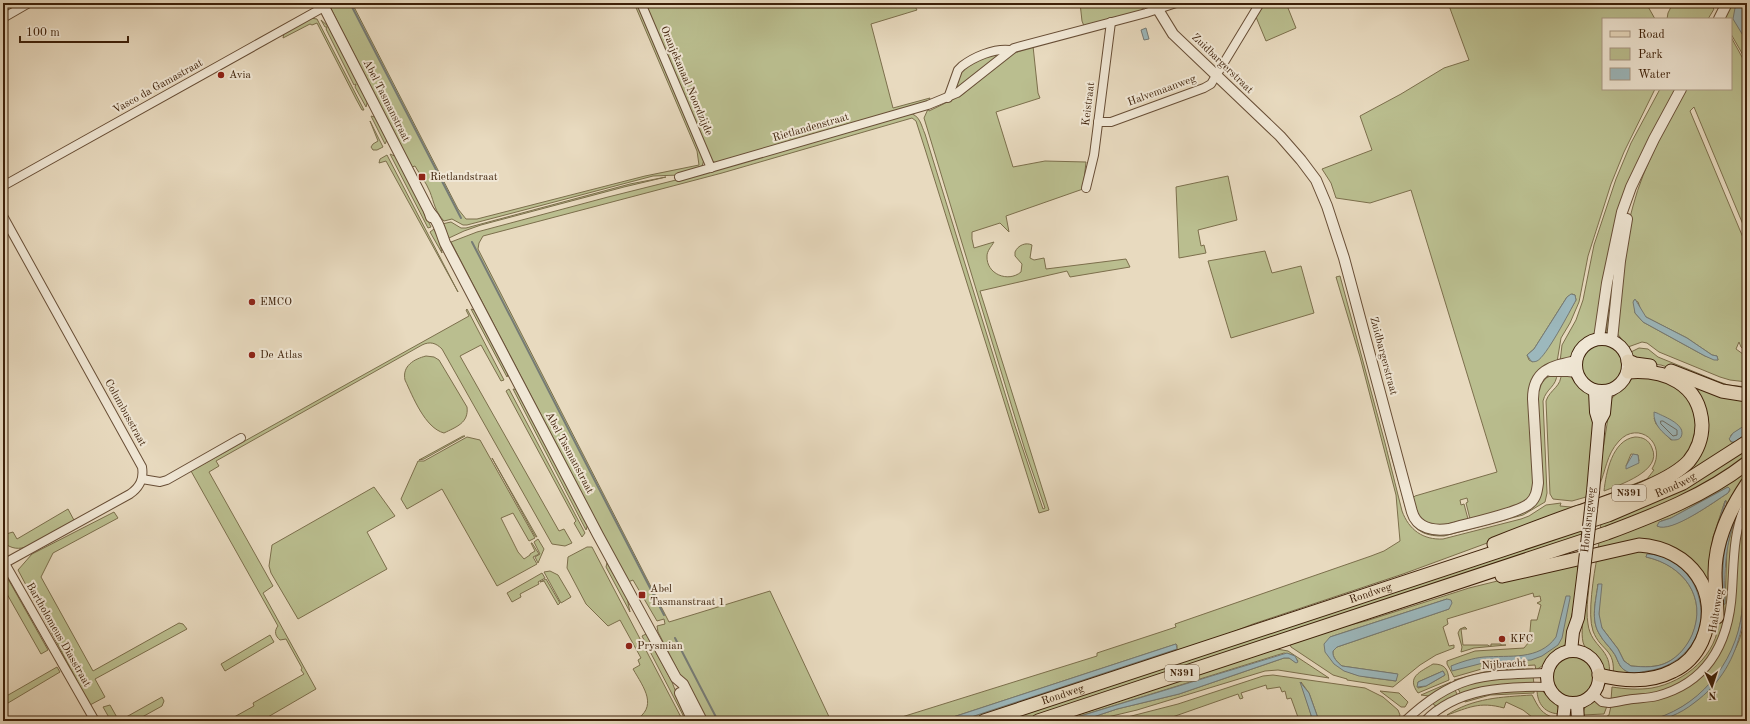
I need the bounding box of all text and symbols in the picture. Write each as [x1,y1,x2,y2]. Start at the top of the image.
scale bar [20,18,128,44]
legend [1602,18,1732,90]
street label: Oranjekanaal Noordzijde [658,25,714,137]
text: 100 m [26,27,60,39]
text: Road [1638,29,1665,41]
street label: Zuidbargerstraat [1189,32,1255,96]
text: Park [1638,49,1663,61]
street label: Vasco da Gamastraat [111,58,205,116]
street label: Abel Tasmanstraat [361,58,412,144]
text: Water [1638,69,1671,81]
marker: Avia [216,70,226,80]
place label: Avia [229,70,251,81]
street label: Halvemaanweg [1126,74,1198,108]
street label: Keistraat [1081,81,1097,127]
street label: Rietlandenstraat [772,112,850,144]
marker: Rietlandstraat [417,172,427,182]
place label: Rietlandstraat [430,172,498,183]
marker: EMCO [247,297,257,307]
place label: EMCO [260,297,292,308]
street label: Zuidbargerstraat [1367,316,1399,397]
marker: De Atlas [247,350,257,360]
place label: De Atlas [260,350,302,361]
street label: Columbusstraat [102,378,148,448]
street label: Abel Tasmanstraat [543,410,595,496]
street label: Rondweg [1654,471,1698,500]
road number: N391 [1612,485,1646,501]
street label: Hondsrugweg [1580,487,1598,553]
street label: Bartholomeus Diasstraat [24,581,92,689]
street label: Rondweg [1348,581,1393,606]
place label: Abel Tasmanstraat 1 [650,584,725,608]
street label: Halteweg [1708,588,1726,634]
marker: Abel Tasmanstraat 1 [637,590,647,600]
marker: KFC [1497,634,1507,644]
place label: KFC [1510,634,1533,645]
marker: Prysmian [624,641,634,651]
place label: Prysmian [637,641,683,652]
street label: Nijbracht [1481,658,1527,672]
road number: N391 [1165,665,1199,681]
north arrow [1692,666,1732,706]
street label: Rondweg [1040,683,1086,707]
text: N [1707,689,1717,700]

